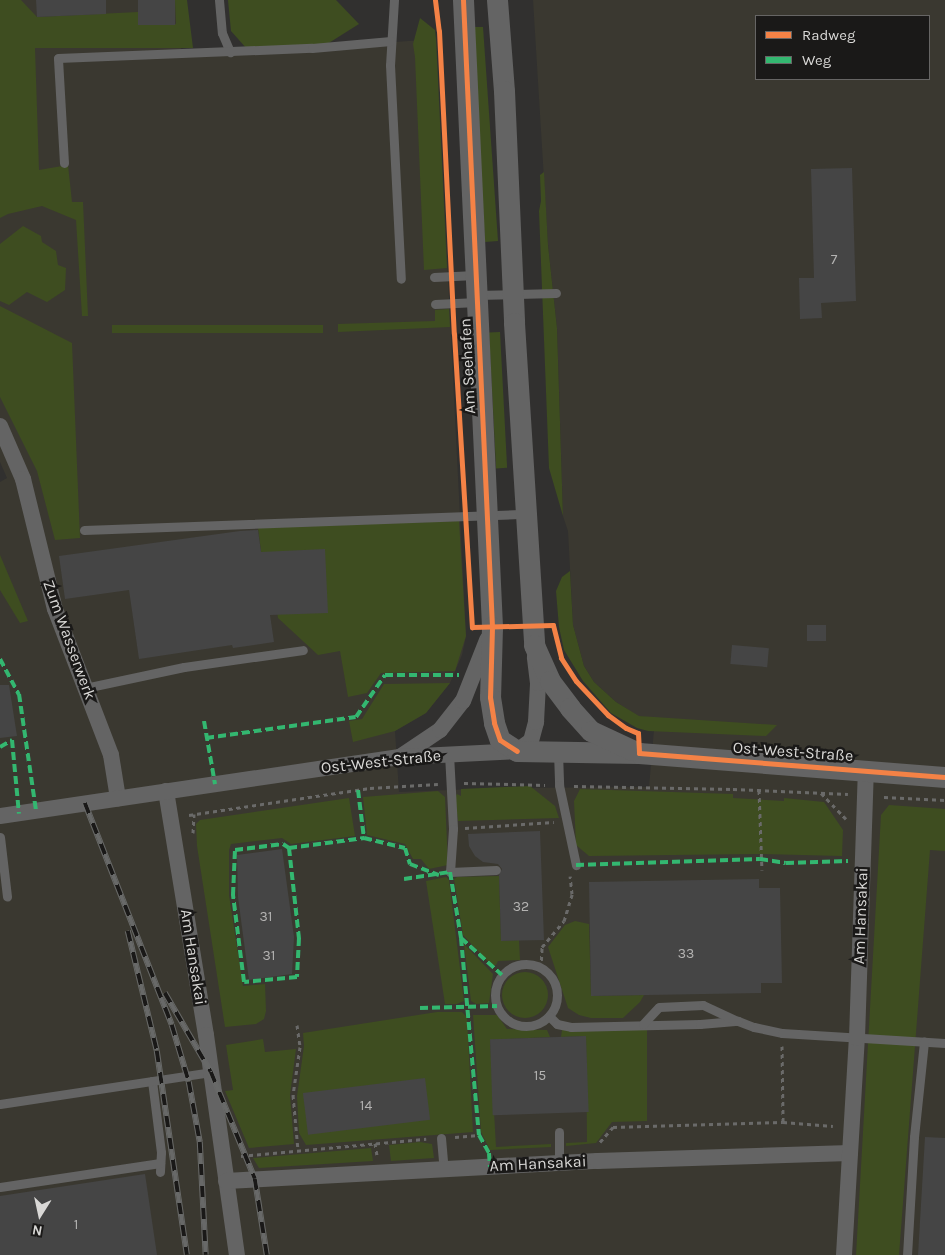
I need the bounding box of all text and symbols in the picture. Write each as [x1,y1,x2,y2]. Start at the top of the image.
legend [755,15,930,80]
text: Radweg [802,26,855,44]
text: Weg [802,51,831,69]
house number: 7 [831,252,837,268]
street label: Am Seehafen [456,318,480,414]
street label: Zum Wasserwerk [38,578,100,702]
street label: Ost-West-Straße [732,738,854,766]
street label: Ost-West-Straße [320,746,442,778]
street label: Am Hansakai [850,867,872,965]
house number: 32 [513,899,529,915]
street label: Am Hansakai [176,908,210,1006]
house number: 31 [260,909,272,925]
house number: 33 [678,946,694,962]
house number: 31 [263,948,275,964]
house number: 15 [534,1068,546,1084]
house number: 14 [360,1098,372,1114]
street label: Am Hansakai [489,1152,587,1176]
north arrow [15,1190,65,1240]
house number: 1 [74,1217,78,1233]
text: N [31,1221,44,1240]

